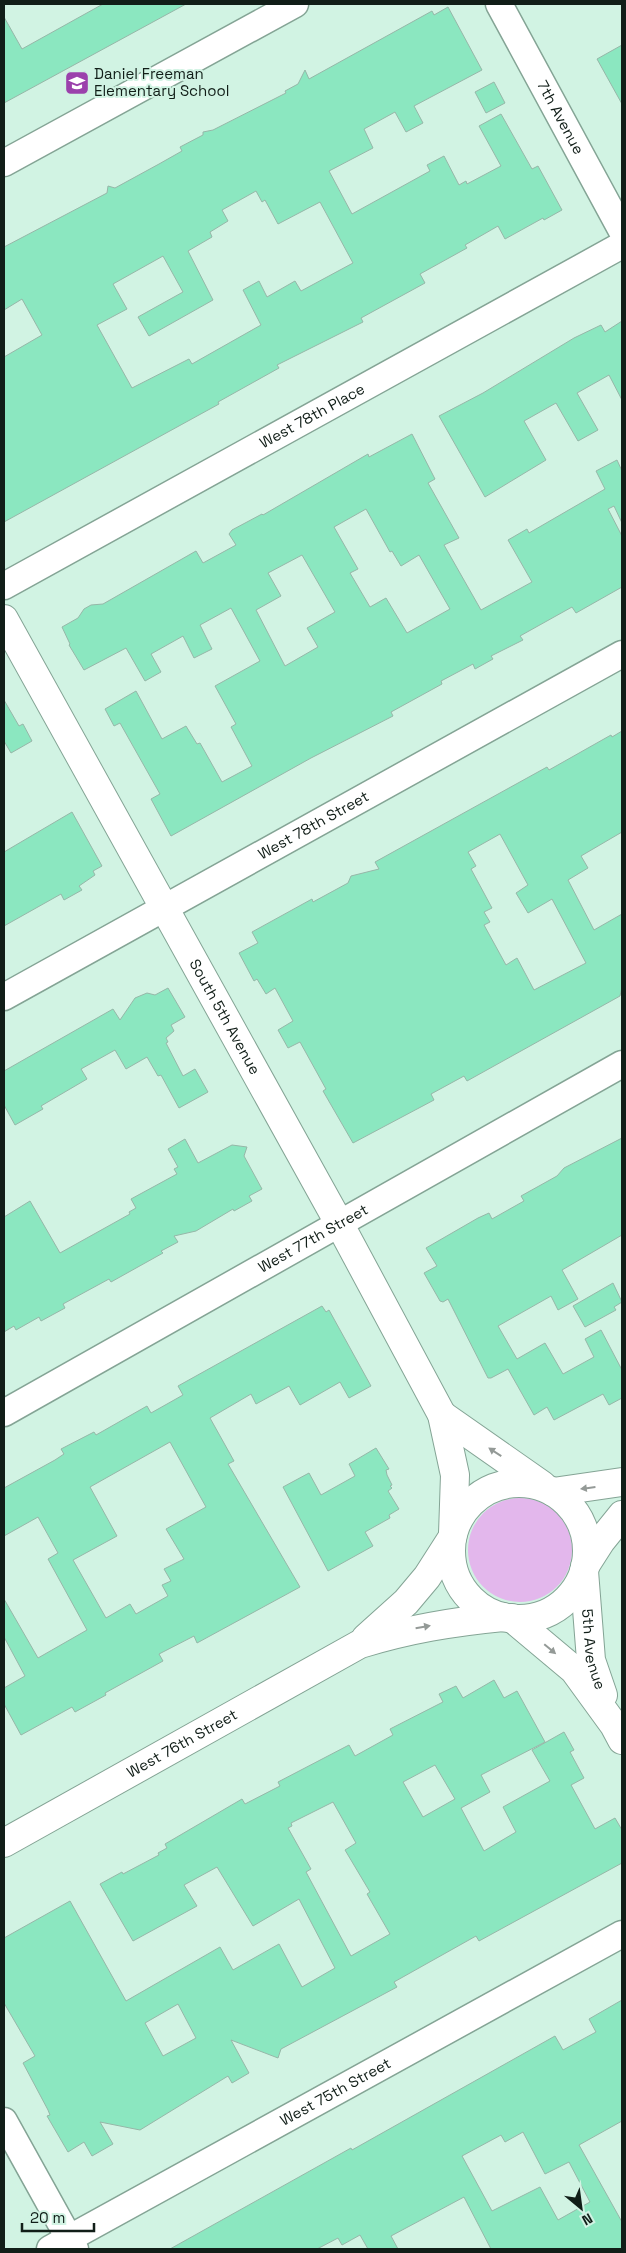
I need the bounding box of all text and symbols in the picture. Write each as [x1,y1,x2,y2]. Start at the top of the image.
place label: Daniel Freeman Elementary School [94,64,230,100]
school or university icon: Daniel Freeman Elementary School [64,70,90,96]
street label: 7th Avenue [533,77,589,158]
street label: West 78th Place [256,379,368,452]
street label: West 78th Street [254,786,372,863]
street label: South 5th Avenue [185,955,265,1078]
street label: West 77th Street [255,1199,371,1277]
one-way arrow [488,1447,501,1457]
one-way arrow [579,1484,595,1492]
street label: 5th Avenue [578,1608,610,1692]
one-way arrow [416,1623,432,1631]
one-way arrow [543,1644,556,1655]
street label: West 76th Street [123,1705,241,1782]
street label: West 75th Street [277,2053,394,2129]
north arrow [556,2183,606,2233]
scale bar [22,2200,95,2232]
text: 20 m [30,2208,65,2227]
text: N [579,2209,596,2230]

